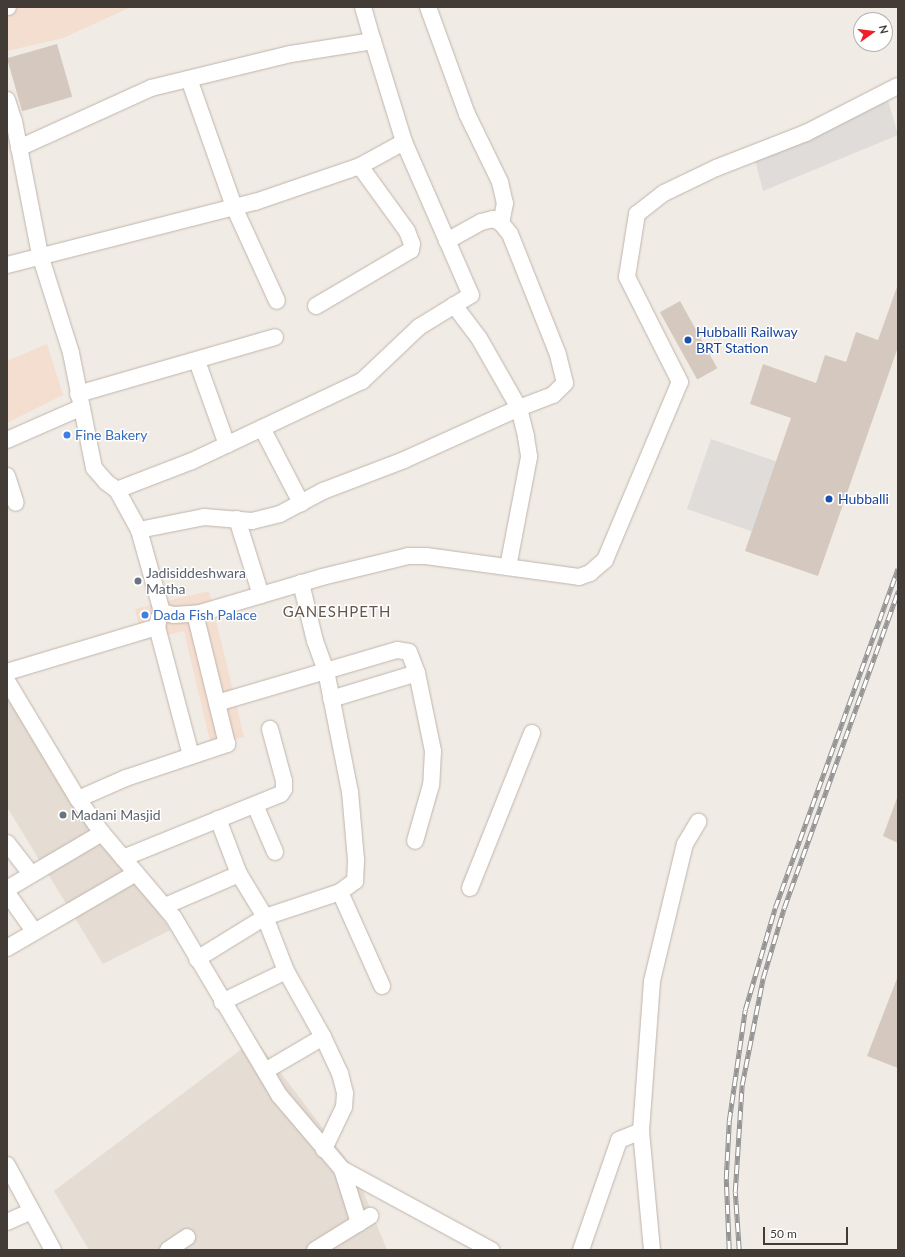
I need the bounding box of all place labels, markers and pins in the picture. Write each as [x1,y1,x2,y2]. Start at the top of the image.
place label: Hubballi Railway BRT Station [696,324,798,356]
marker: Hubballi Railway BRT Station [683,335,693,345]
place label: Fine Bakery [75,427,147,443]
marker: Fine Bakery [62,430,72,440]
place label: Hubballi [838,491,889,507]
marker: Hubballi [823,493,835,505]
place label: Jadisiddeshwara Matha [146,565,246,598]
marker: Jadisiddeshwara Matha [133,576,143,586]
place label: Dada Fish Palace [153,607,257,623]
marker: Dada Fish Palace [140,610,150,620]
place label: Madani Masjid [71,807,161,823]
marker: Madani Masjid [58,810,68,820]

